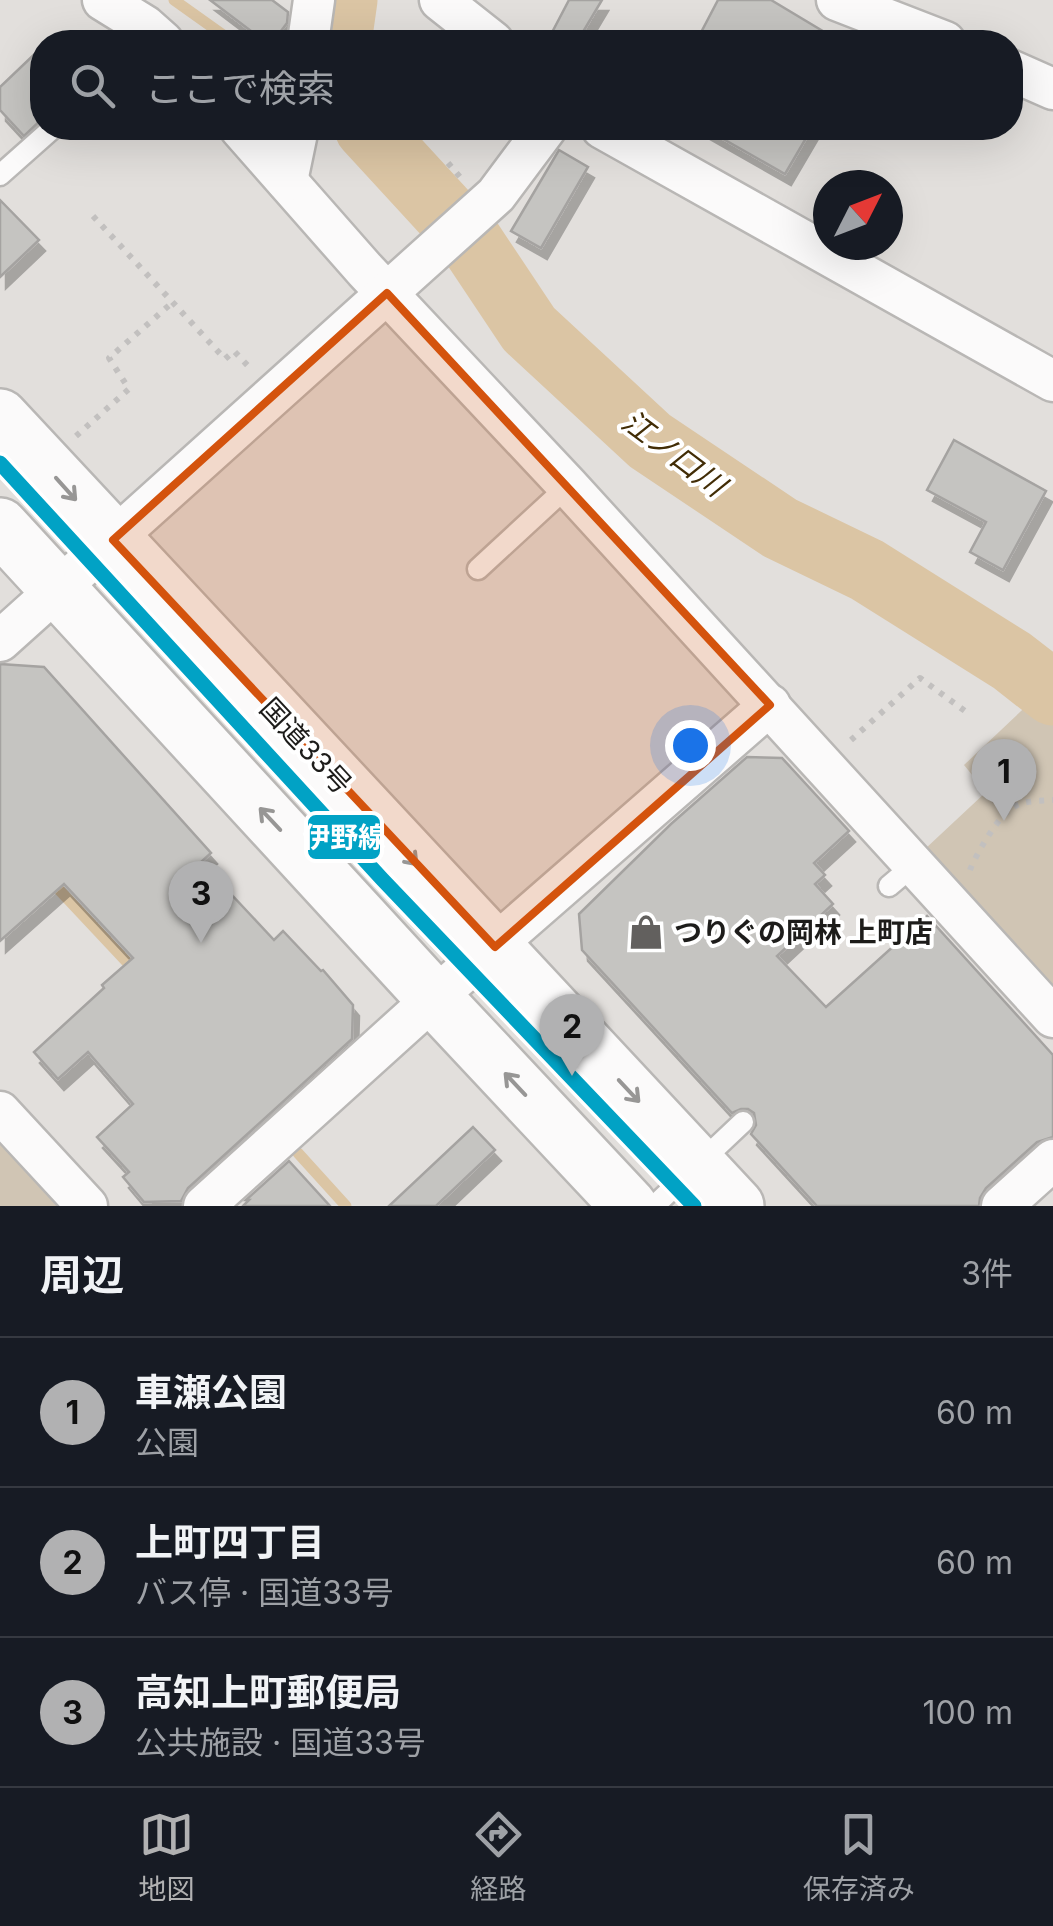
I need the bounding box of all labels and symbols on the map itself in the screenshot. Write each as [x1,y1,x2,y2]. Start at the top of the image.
north arrow [813,170,903,260]
water label: 江ノ口川 [615,403,735,505]
one-way arrow [54,476,77,501]
street label: 国道33号 [253,691,359,801]
your location [665,720,716,771]
pin: 1 [972,738,1036,821]
one-way arrow [258,808,282,832]
line badge: 伊野線 [306,813,382,861]
text: 伊野線 [302,820,386,854]
one-way arrow [395,841,418,866]
pin: 3 [168,860,234,943]
shop icon: つりぐの岡林 上町店 [627,913,665,951]
place label: つりぐの岡林 上町店 [674,915,933,949]
pin: 2 [540,994,604,1076]
one-way arrow [503,1072,527,1096]
one-way arrow [617,1078,640,1103]

